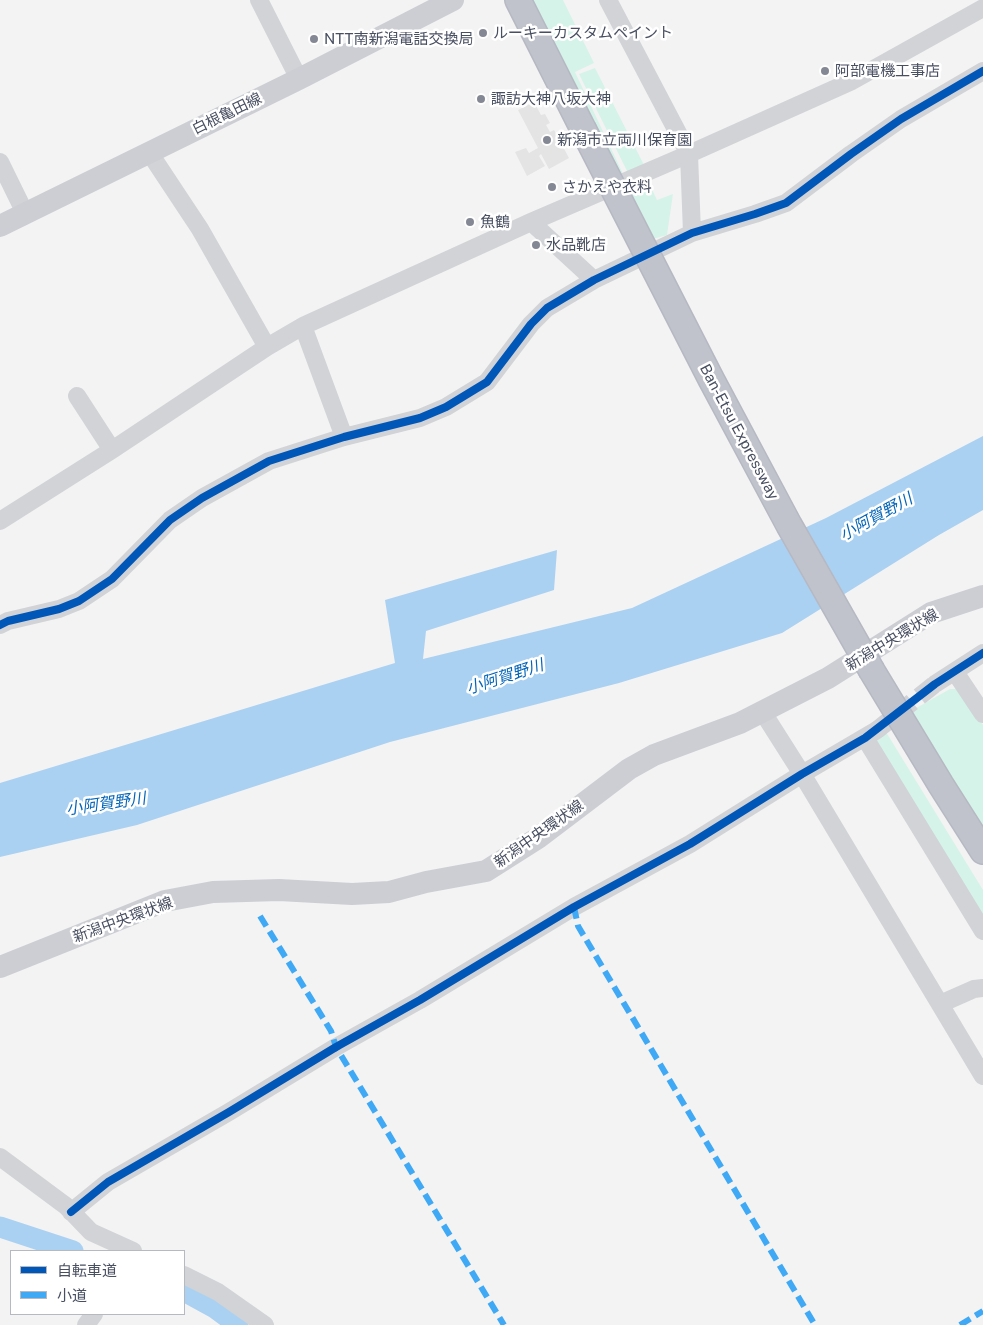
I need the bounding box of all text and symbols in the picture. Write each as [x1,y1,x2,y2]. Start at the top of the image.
place label: ルーキーカスタムペイント [493,24,673,42]
marker: ルーキーカスタムペイント [477,27,489,39]
place label: NTT南新潟電話交換局 [324,30,474,48]
marker: NTT南新潟電話交換局 [308,33,320,45]
place label: 阿部電機工事店 [835,62,940,80]
marker: 阿部電機工事店 [819,65,831,77]
street label: 白根亀田線 [189,89,265,139]
place label: 諏訪大神八坂大神 [491,90,611,108]
marker: 諏訪大神八坂大神 [475,93,487,105]
place label: 新潟市立両川保育園 [557,131,692,149]
marker: 新潟市立両川保育園 [541,134,553,146]
place label: さかえや衣料 [562,178,652,196]
marker: さかえや衣料 [546,181,558,193]
place label: 魚鶴 [480,213,510,231]
marker: 魚鶴 [464,216,476,228]
place label: 水品靴店 [546,236,606,254]
marker: 水品靴店 [530,239,542,251]
street label: Ban-Etsu Expressway [696,361,782,503]
water label: 小阿賀野川 [836,489,916,545]
street label: 新潟中央環状線 [842,605,942,675]
water label: 小阿賀野川 [464,656,546,698]
water label: 小阿賀野川 [65,789,147,819]
street label: 新潟中央環状線 [491,797,587,871]
street label: 新潟中央環状線 [71,894,175,946]
legend [10,1250,185,1315]
text: 自転車道 [57,1262,117,1279]
text: 小道 [57,1287,87,1304]

